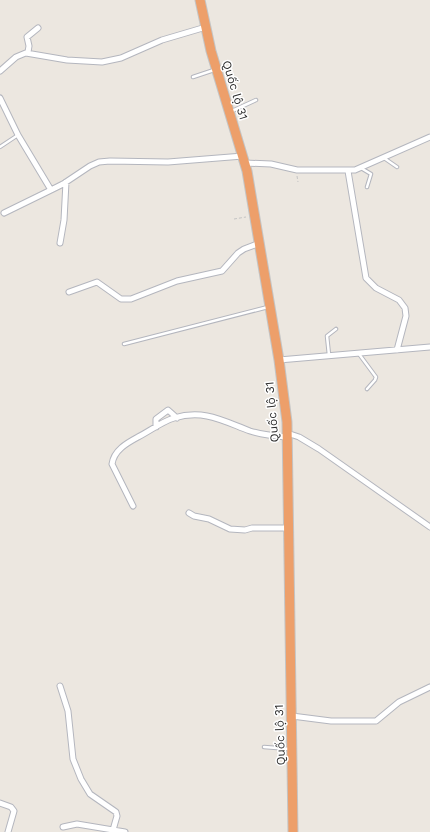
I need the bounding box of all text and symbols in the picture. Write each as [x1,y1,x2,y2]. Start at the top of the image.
street label: Quốc lộ 31 [219,59,251,121]
street label: Quốc lộ 31 [262,381,282,443]
street label: Quốc lộ 31 [272,704,288,766]

